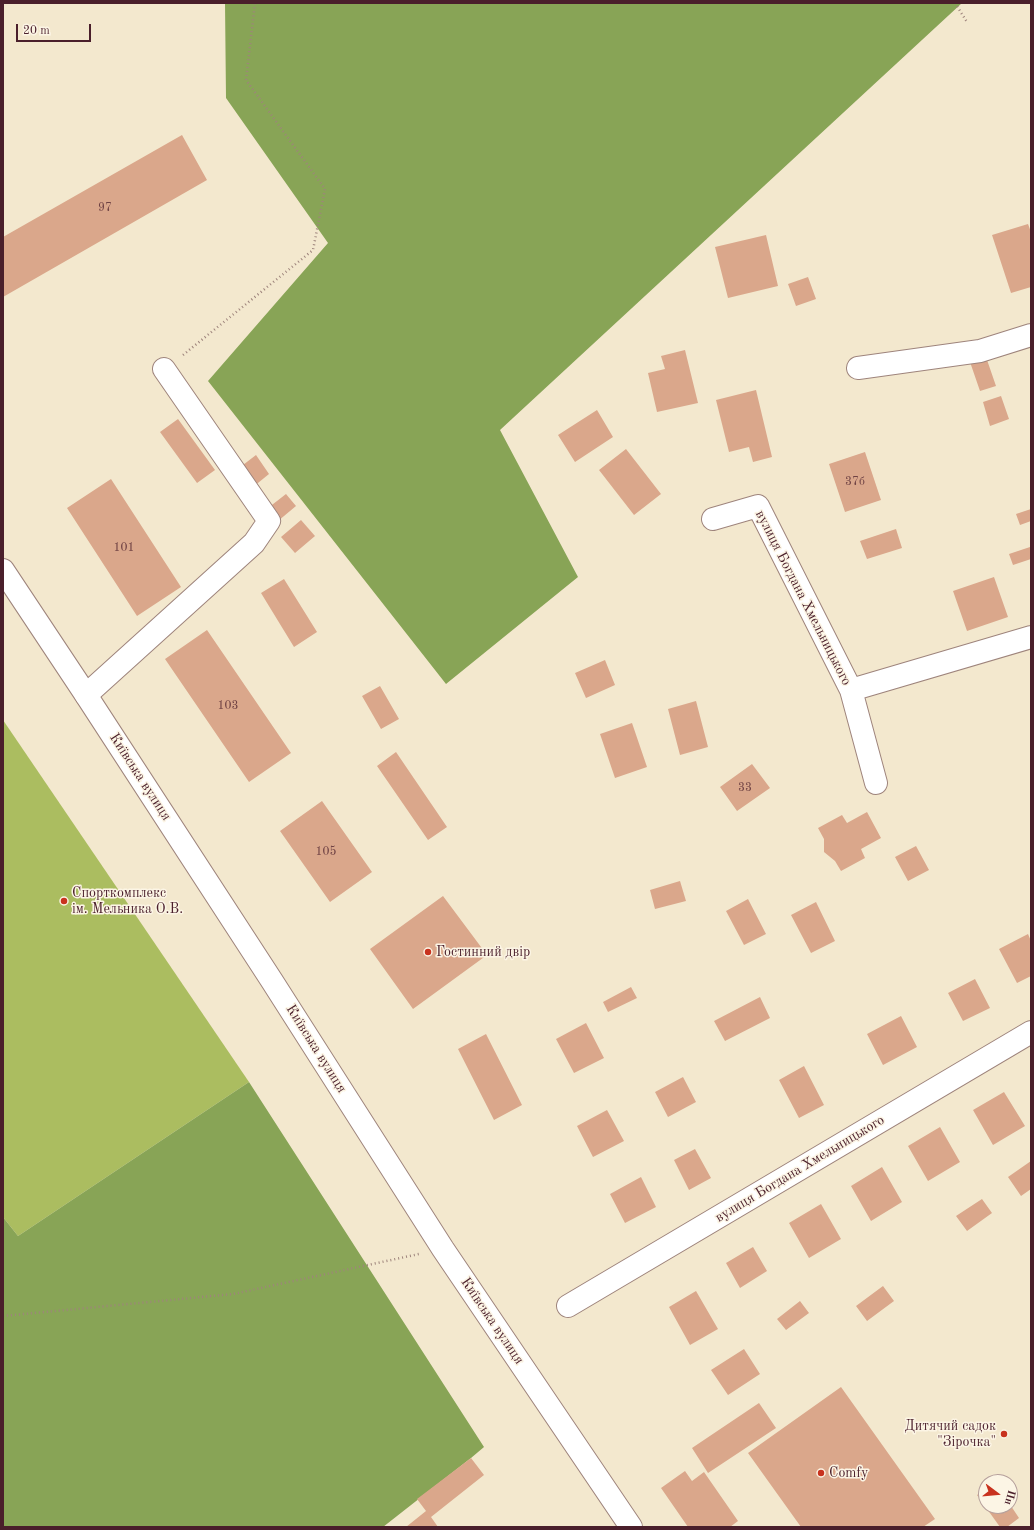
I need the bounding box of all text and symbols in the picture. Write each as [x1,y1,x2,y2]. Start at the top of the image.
scale bar [18,16,93,42]
text: 20 m [23,25,50,37]
house number: 97 [98,201,112,215]
house number: 37б [845,475,865,489]
street label: вулиця Богдана Хмельницького [751,508,855,688]
house number: 101 [114,541,134,555]
house number: 103 [218,699,238,713]
street label: Київська вулиця [105,730,175,824]
house number: 33 [738,781,752,795]
house number: 105 [316,845,336,859]
place label: Спорткомплекс ім. Мельника О.В. [72,885,183,918]
marker: Спорткомплекс ім. Мельника О.В. [59,896,69,906]
place label: Гостинний двір [436,944,530,960]
marker: Гостинний двір [423,947,433,957]
street label: Київська вулиця [282,1002,350,1096]
street label: вулиця Богдана Хмельницького [712,1112,888,1226]
street label: Київська вулиця [457,1274,527,1368]
place label: Дитячий садок "Зірочка" [904,1418,996,1450]
marker: Дитячий садок "Зірочка" [999,1429,1009,1439]
place label: Comfy [829,1465,868,1481]
marker: Comfy [816,1468,826,1478]
north arrow [978,1474,1018,1514]
text: Пн [1002,1488,1016,1506]

